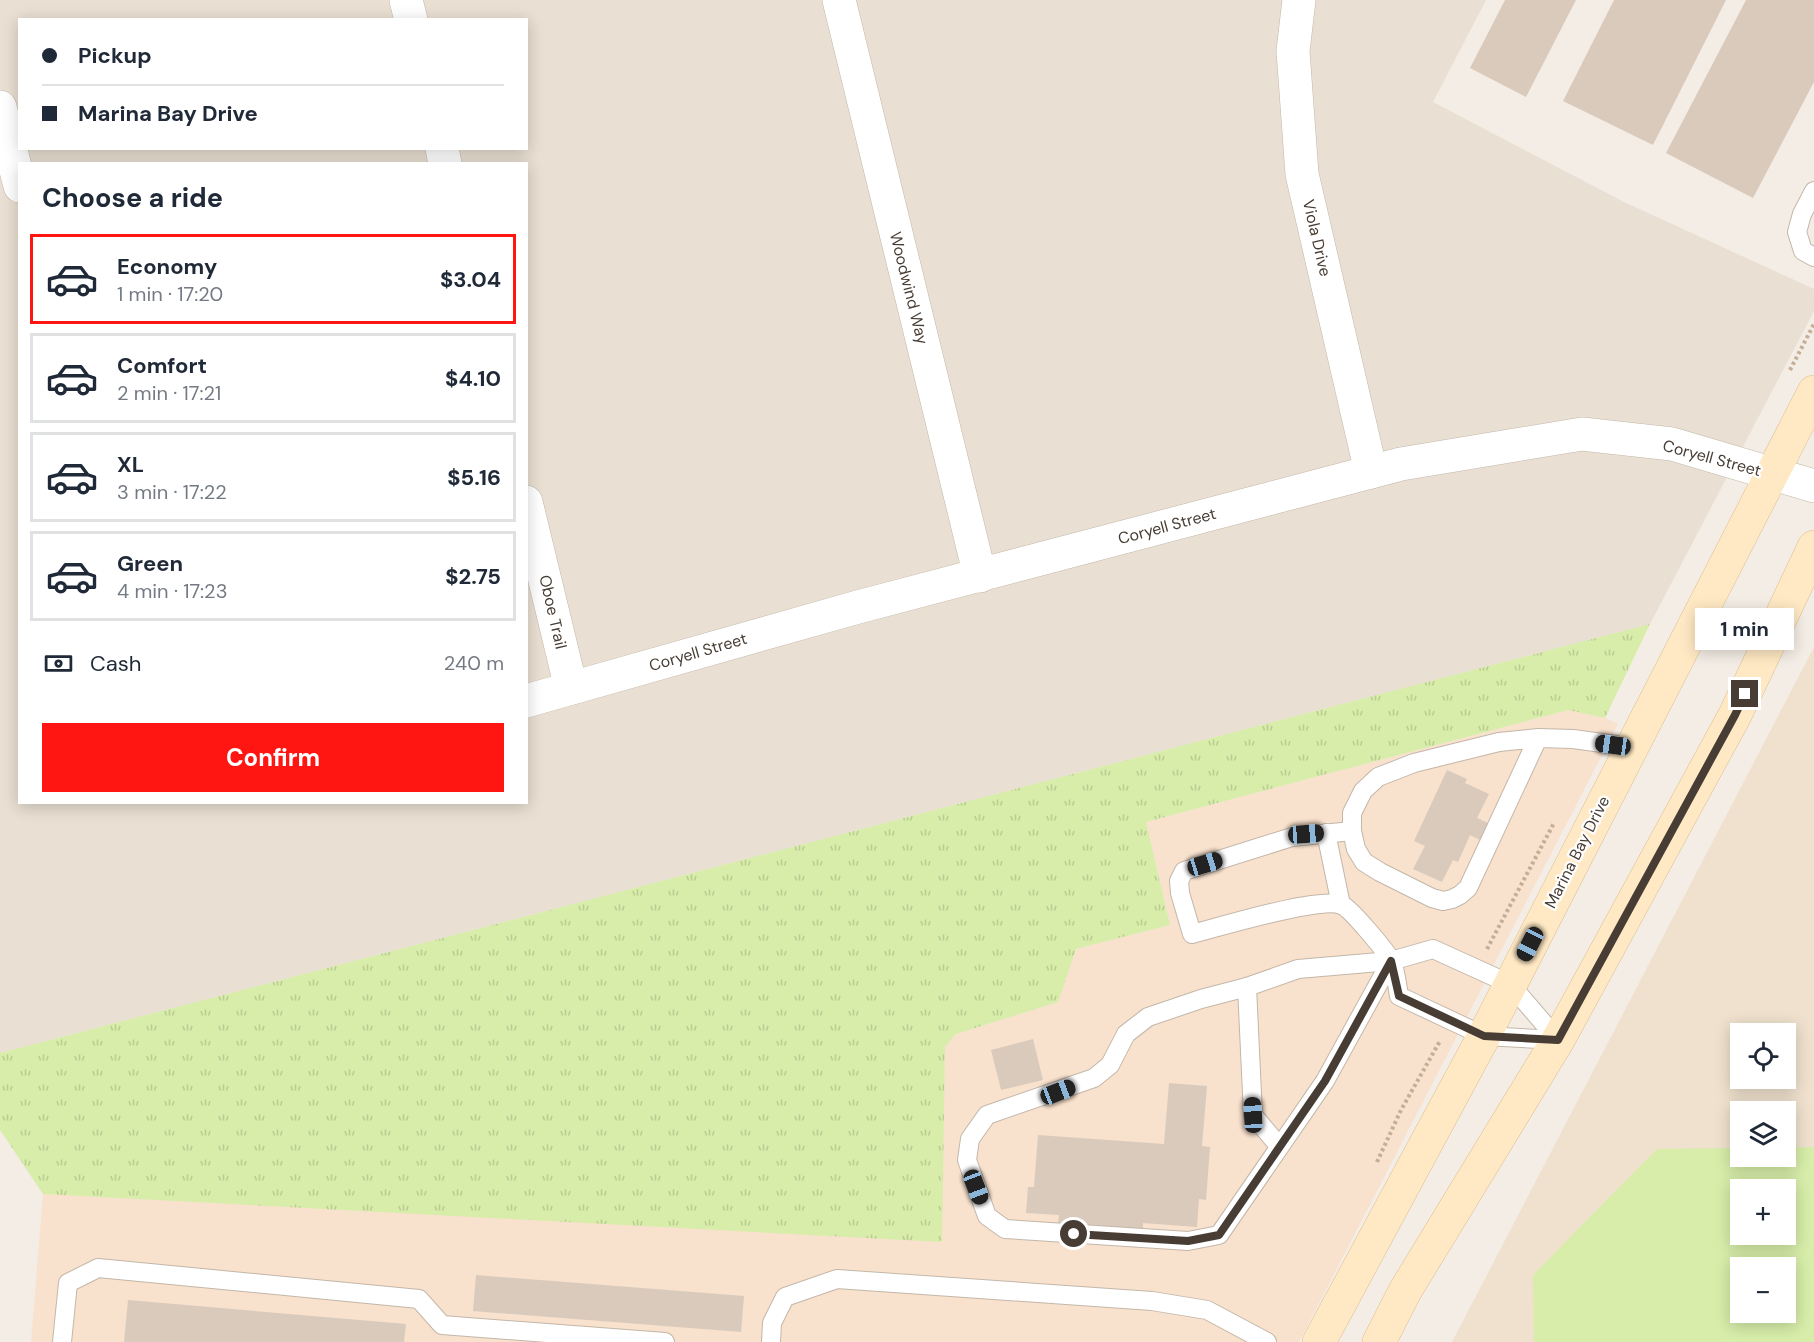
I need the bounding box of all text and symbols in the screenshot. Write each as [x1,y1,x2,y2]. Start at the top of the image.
text: Pickup [78,41,152,70]
text: Marina Bay Drive [78,99,258,128]
text: Choose a ride [42,180,223,215]
street label: Viola Drive [1298,197,1336,279]
street label: Woodwind Way [885,230,933,347]
icon: car [45,252,99,306]
text: Economy [117,252,217,281]
text: $3.04 [440,265,501,294]
text: 1 min · 17:20 [117,281,223,307]
icon: car [45,351,99,405]
text: Comfort [117,351,207,380]
text: $4.10 [445,364,501,393]
text: 2 min · 17:21 [117,380,221,406]
street label: Coryell Street [1661,435,1763,481]
icon: car [45,450,99,504]
text: XL [117,450,144,479]
text: $5.16 [447,463,501,492]
text: 3 min · 17:22 [117,479,227,505]
street label: Coryell Street [1116,503,1218,549]
icon: car [45,549,99,603]
text: Green [117,549,183,578]
text: $2.75 [445,562,501,591]
street label: Oboe Trail [534,573,572,651]
text: 4 min · 17:23 [117,578,227,604]
callout: 1 min [1696,607,1794,649]
text: 1 min [1720,616,1769,642]
street label: Coryell Street [647,628,749,676]
icon: cash [42,647,75,680]
text: Cash [90,649,141,678]
text: 240 m [444,650,504,676]
route end [1731,680,1758,707]
button: Confirm [42,723,504,792]
car [1594,734,1632,756]
street label: Marina Bay Drive [1540,792,1614,912]
car [1287,824,1325,844]
car [1185,850,1225,878]
car [1514,924,1546,964]
map controls [1730,1023,1796,1323]
button: locate [1730,1023,1796,1089]
car [1038,1077,1078,1107]
car [1243,1097,1263,1133]
button: layers [1730,1101,1796,1167]
car [961,1167,991,1207]
button: + [1730,1179,1796,1245]
route start [1060,1220,1087,1247]
button: − [1730,1257,1796,1323]

